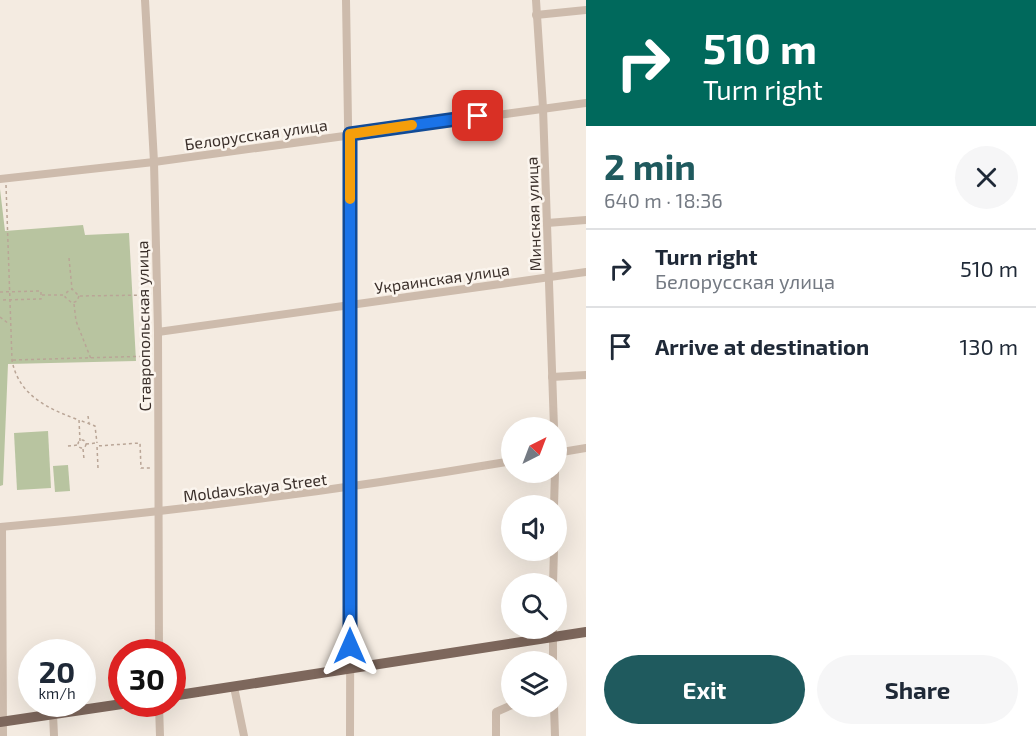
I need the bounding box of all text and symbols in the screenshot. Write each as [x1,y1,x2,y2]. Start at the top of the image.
text: 510 m [703,22,817,72]
icon: right [604,24,682,102]
text: Turn right [703,73,823,105]
pin [452,90,503,141]
icon: arrive [461,99,494,132]
street label: Белорусская улица [183,115,329,154]
text: 2 min [604,144,696,187]
button: close [955,146,1018,209]
street label: Минская улица [521,156,545,272]
text: 640 m · 18:36 [604,188,723,212]
street label: Ставропольская улица [132,240,155,412]
text: Turn right [655,243,757,269]
icon: right [604,252,637,285]
text: 510 m [960,255,1018,281]
street label: Украинская улица [373,259,511,298]
text: Белорусская улица [655,269,835,293]
icon: arrive [604,330,637,363]
text: Arrive at destination [655,333,869,359]
text: 130 m [960,333,1018,359]
north arrow [501,417,567,483]
map controls [501,417,567,717]
street label: Moldavskaya Street [182,469,328,505]
button: sound [501,495,567,561]
button: search [501,573,567,639]
position arrow [318,614,382,678]
speed limit sign: 30 [108,639,186,717]
button: layers [501,651,567,717]
text: 20 [39,653,75,689]
button: Exit [604,655,805,724]
button: Share [817,655,1018,724]
text: km/h [38,684,76,702]

